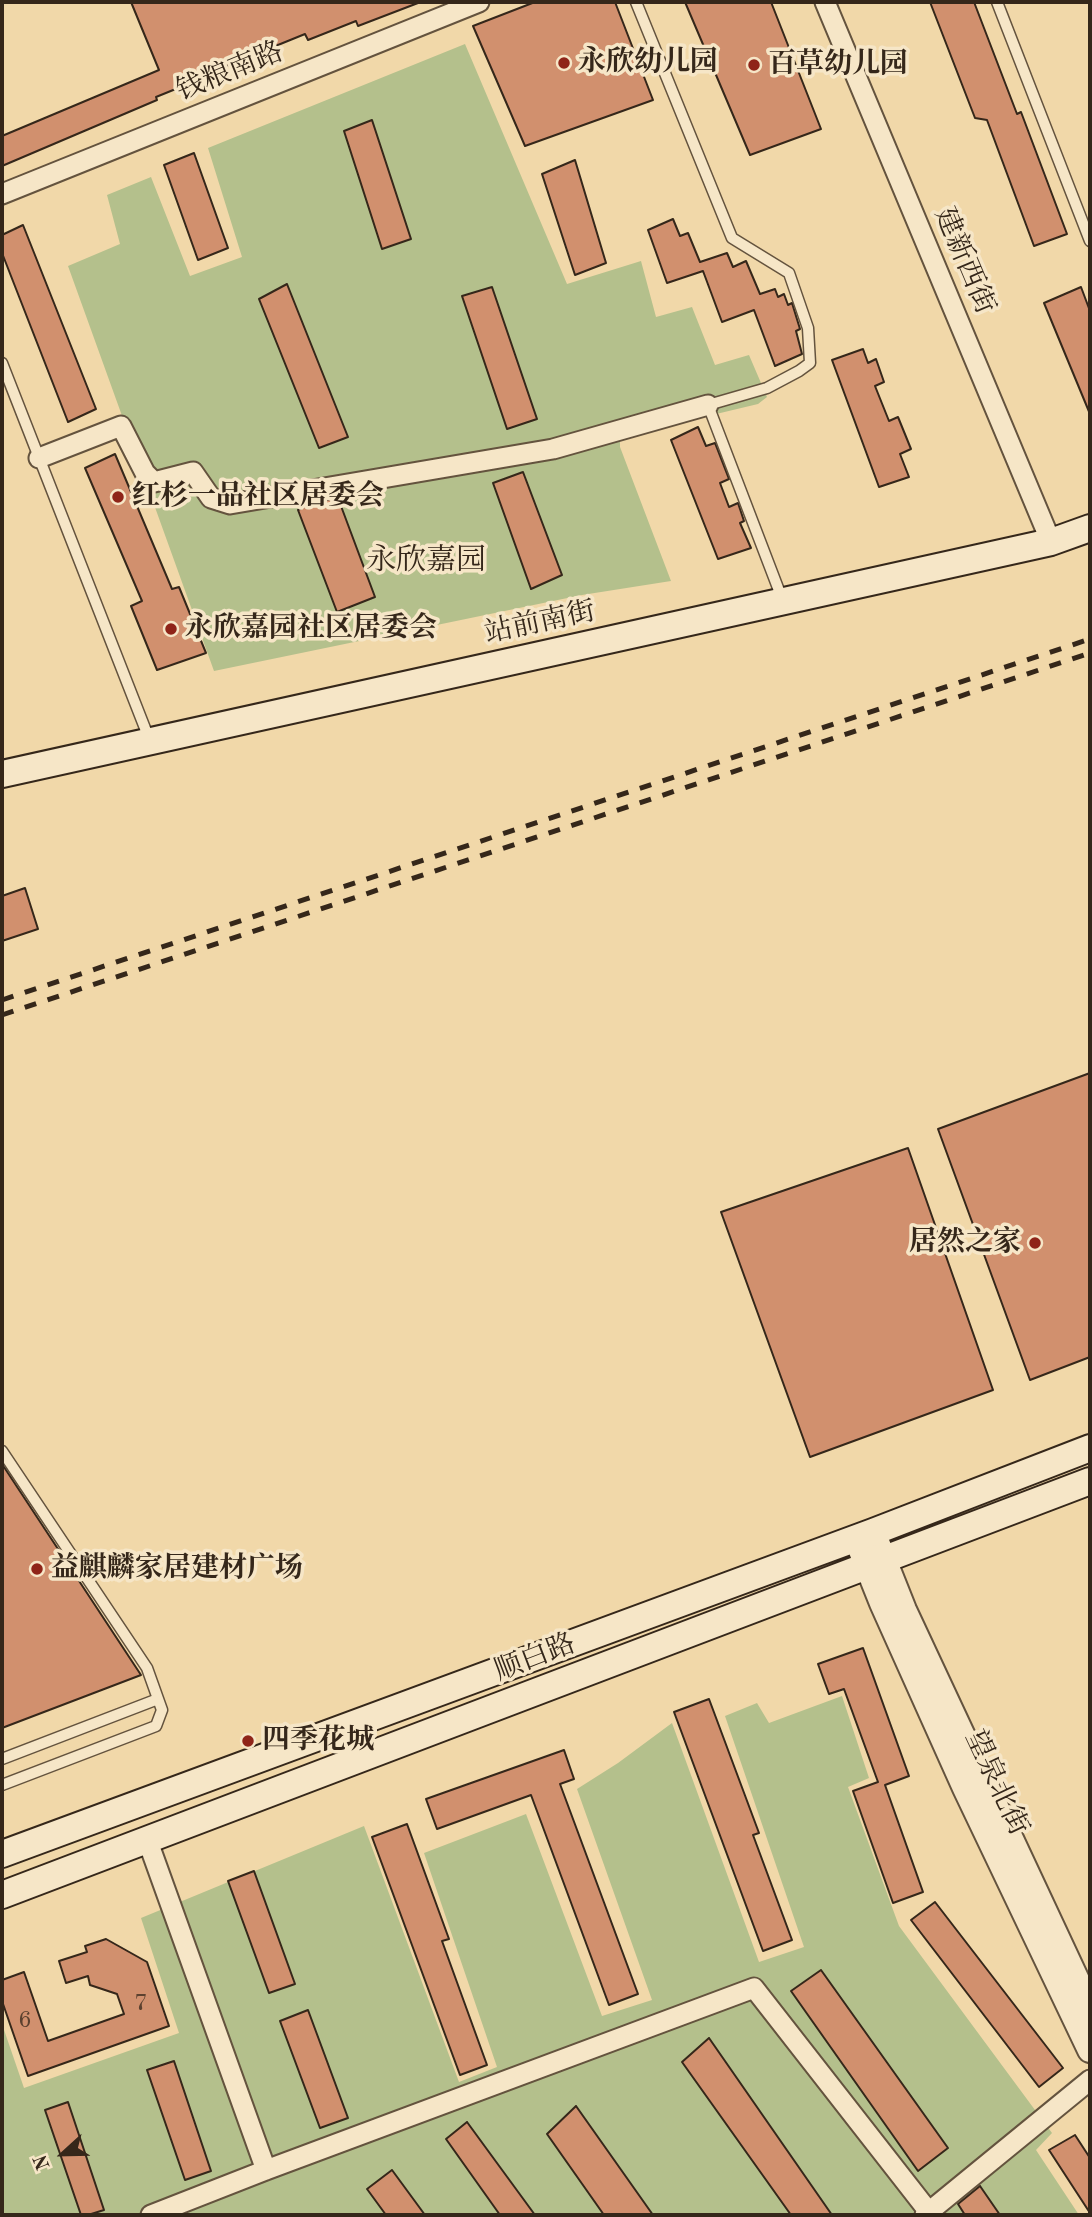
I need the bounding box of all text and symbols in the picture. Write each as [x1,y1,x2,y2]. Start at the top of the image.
street label: 钱粮南路 [172,35,288,109]
place label: 永欣幼儿园 [578,46,718,80]
place label: 百草幼儿园 [768,48,908,82]
marker: 永欣幼儿园 [556,55,572,71]
marker: 百草幼儿园 [746,57,762,73]
street label: 建新西街 [927,203,1001,319]
place label: 红杉一品社区居委会 [132,480,384,514]
marker: 红杉一品社区居委会 [110,489,126,505]
district label: 永欣嘉园 [366,543,486,579]
street label: 站前南街 [482,595,598,651]
place label: 永欣嘉园社区居委会 [185,612,437,646]
marker: 永欣嘉园社区居委会 [163,621,179,637]
place label: 居然之家 [909,1226,1021,1260]
marker: 居然之家 [1027,1235,1043,1251]
place label: 益麒麟家居建材广场 [51,1552,303,1586]
marker: 益麒麟家居建材广场 [29,1561,45,1577]
street label: 顺白路 [490,1627,580,1689]
place label: 四季花城 [262,1724,374,1758]
street label: 望泉北街 [957,1725,1035,1841]
marker: 四季花城 [240,1733,256,1749]
house number: 7 [134,1990,148,2018]
house number: 6 [18,2007,32,2035]
north arrow [28,2119,98,2189]
text: N [32,2152,55,2172]

